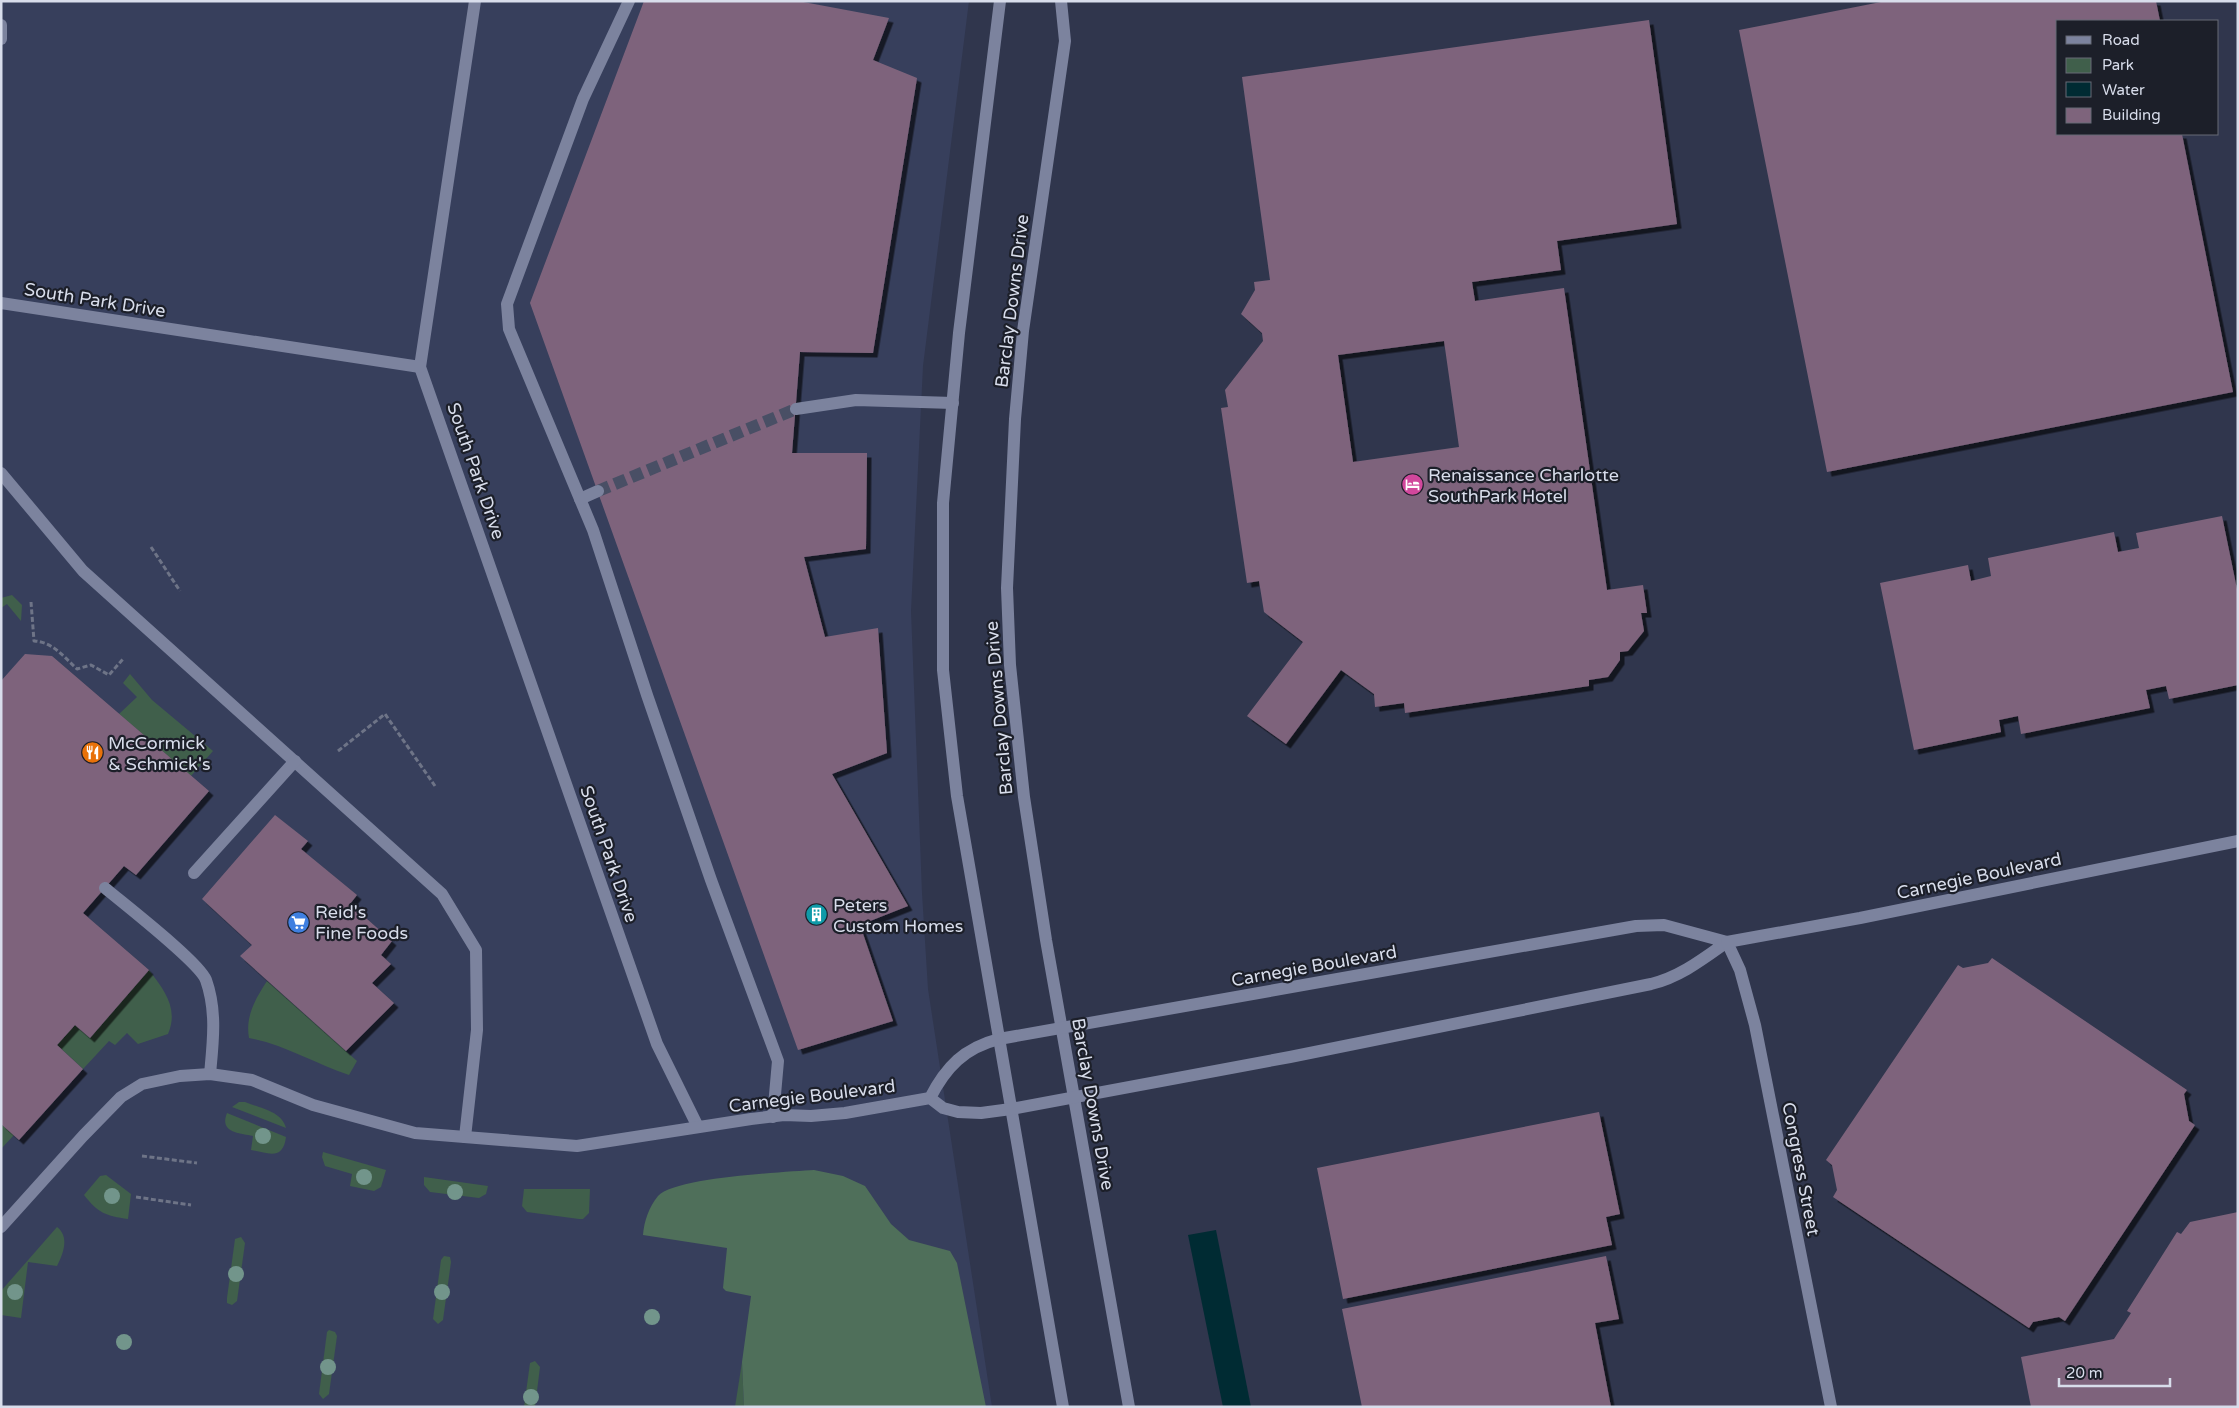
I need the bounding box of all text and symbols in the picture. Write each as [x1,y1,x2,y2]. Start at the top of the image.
legend [2056,20,2219,135]
text: Road [2102,31,2140,49]
text: Park [2102,56,2134,74]
text: Water [2102,81,2145,99]
text: Building [2102,106,2161,124]
street label: Barclay Downs Drive [990,213,1034,389]
street label: South Park Drive [23,278,167,322]
street label: South Park Drive [442,400,510,542]
place label: Renaissance Charlotte SouthPark Hotel [1428,464,1619,507]
hotel icon: Renaissance Charlotte SouthPark Hotel [1400,473,1424,497]
street label: Barclay Downs Drive [980,620,1018,796]
place label: McCormick & Schmick's [108,732,211,775]
restaurant icon: McCormick & Schmick's [80,741,104,765]
street label: South Park Drive [575,783,643,925]
street label: Carnegie Boulevard [1895,848,2063,904]
place label: Peters Custom Homes [833,894,963,937]
place label: Reid's Fine Foods [315,901,408,944]
building icon: Peters Custom Homes [805,903,829,927]
supermarket icon: Reid's Fine Foods [287,910,311,934]
street label: Carnegie Boulevard [1229,941,1399,991]
street label: Barclay Downs Drive [1067,1016,1119,1192]
street label: Carnegie Boulevard [727,1075,897,1117]
street label: Congress Street [1777,1100,1825,1238]
scale bar [2059,1356,2170,1388]
text: 20 m [2066,1364,2103,1382]

